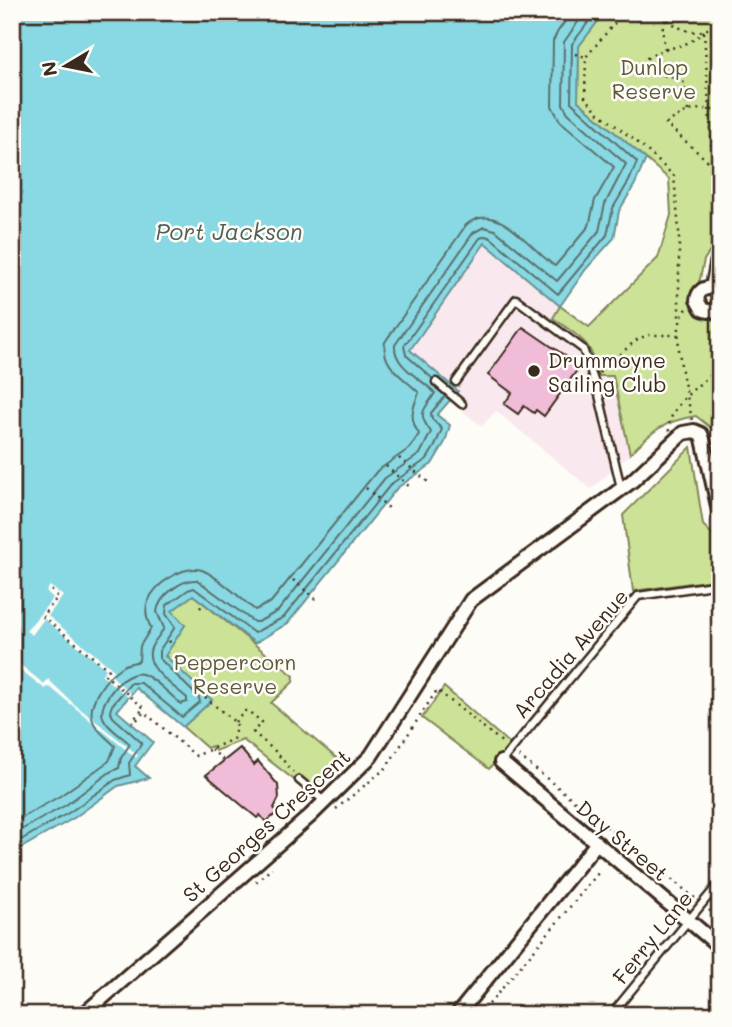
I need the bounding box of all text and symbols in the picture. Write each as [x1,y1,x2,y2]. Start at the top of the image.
north arrow [32,32,102,102]
park label: Dunlop Reserve [612,53,696,104]
text: N [35,60,62,78]
water label: Port Jackson [156,216,302,246]
place label: Drummoyne Sailing Club [548,346,667,397]
marker: Drummoyne Sailing Club [526,363,542,379]
street label: Arcadia Avenue [506,583,634,723]
park label: Peppercorn Reserve [174,648,296,699]
street label: St Georges Crescent [177,743,355,907]
street label: Day Street [571,794,675,886]
street label: Ferry Lane [606,885,698,989]

